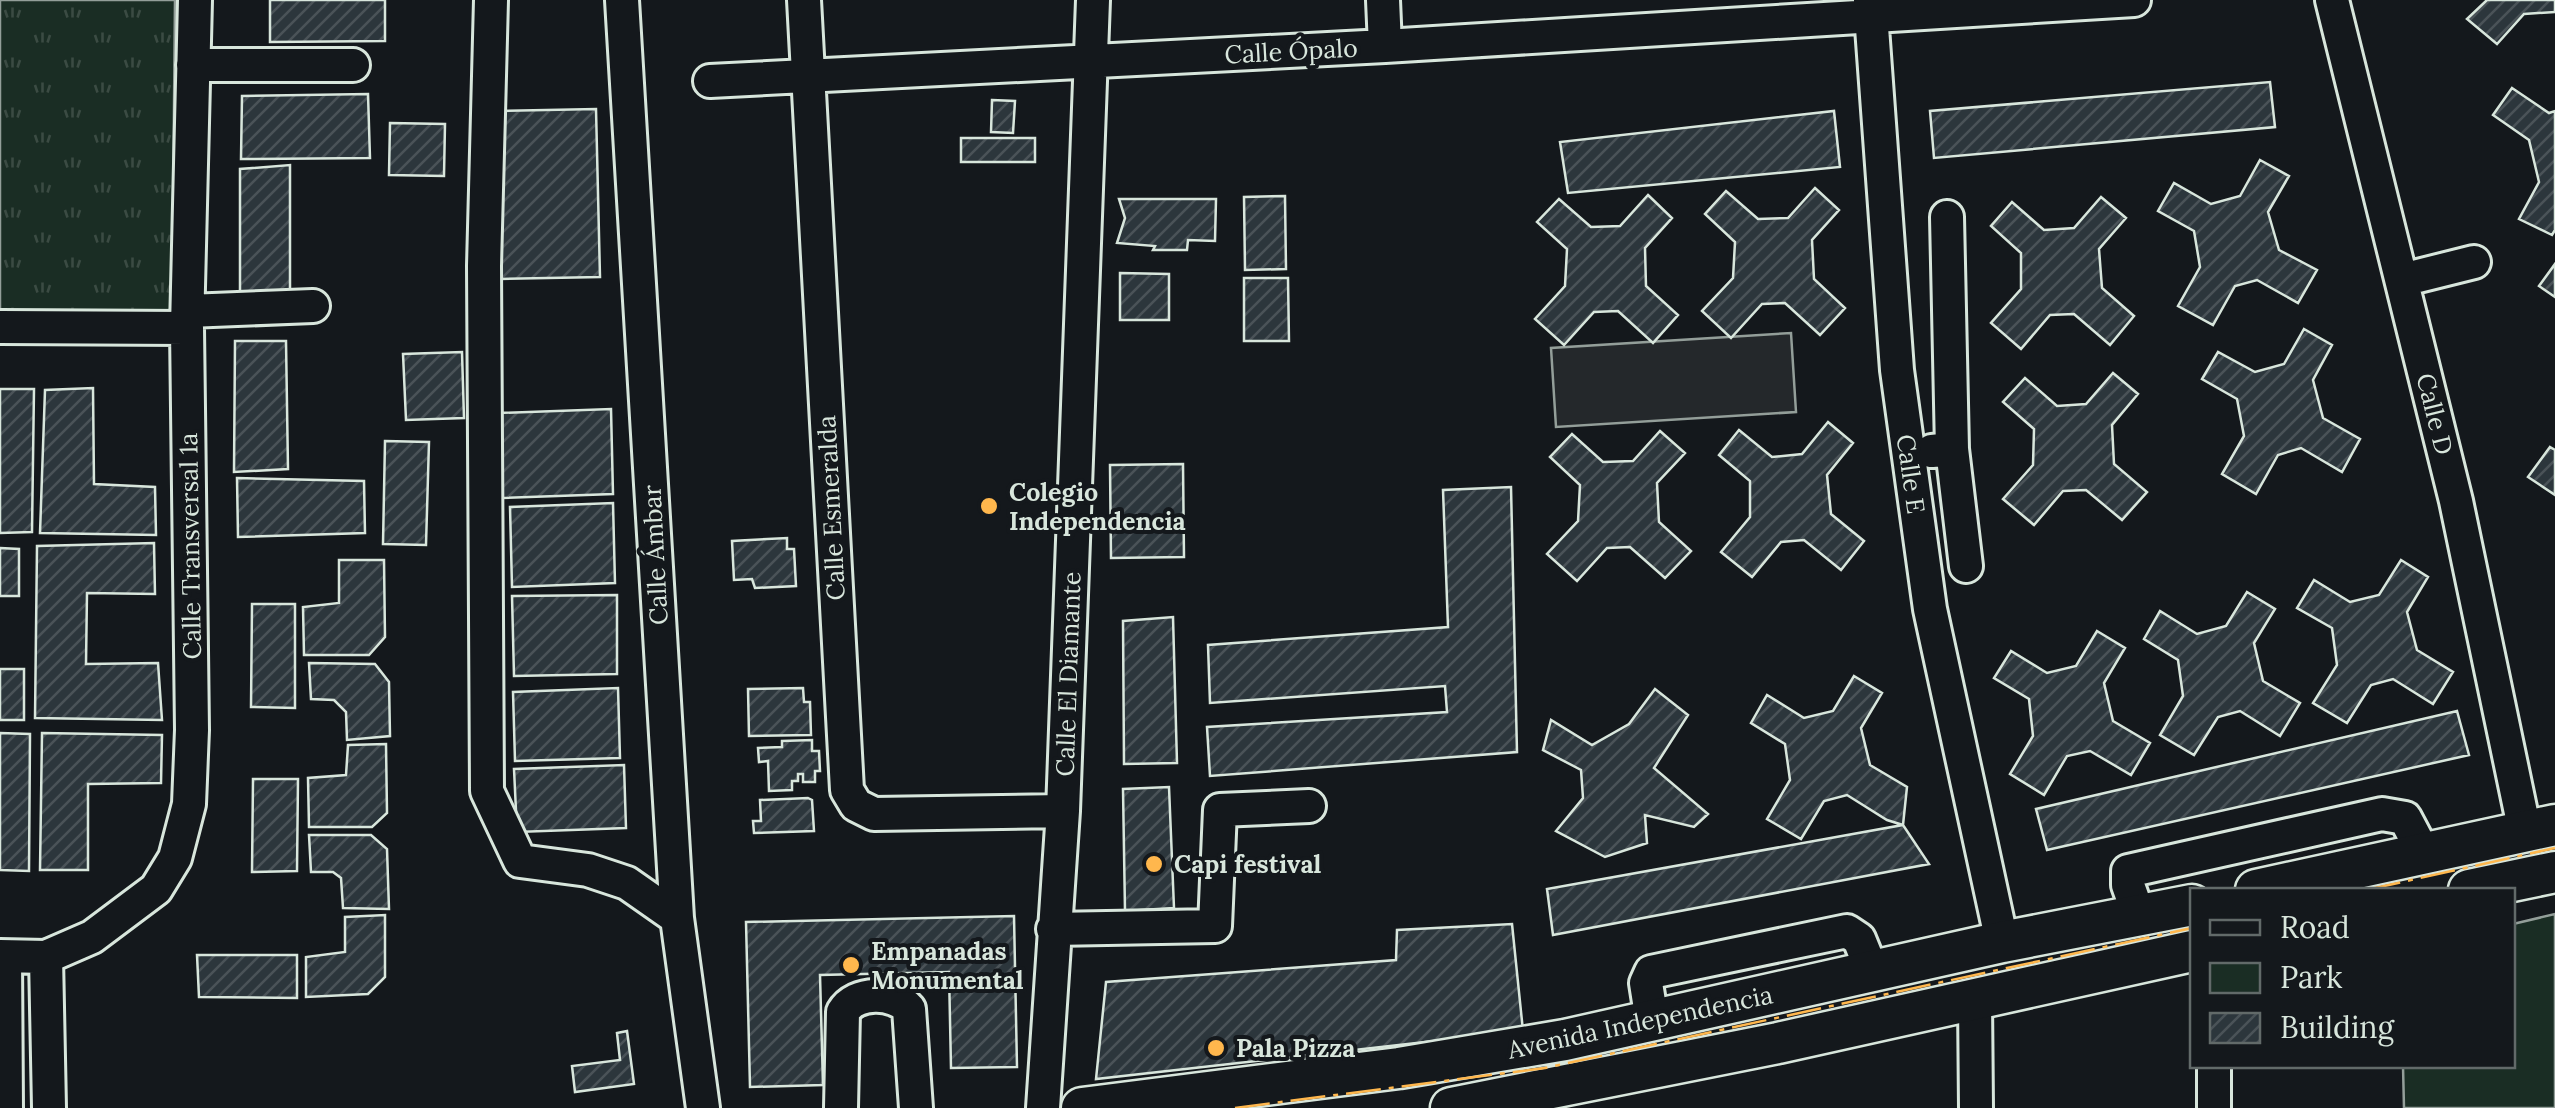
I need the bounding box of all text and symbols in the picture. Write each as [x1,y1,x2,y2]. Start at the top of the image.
street label: Calle Ópalo [1224,32,1358,70]
street label: Calle D [2409,370,2461,458]
street label: Calle Esmeralda [810,415,852,601]
street label: Calle Transversal 1a [172,432,208,660]
street label: Calle E [1890,432,1932,516]
place label: Colegio Independencia [1009,476,1186,537]
street label: Calle Ámbar [635,484,675,626]
marker: Colegio Independencia [978,495,1000,517]
street label: Calle El Diamante [1048,571,1088,777]
place label: Capi festival [1174,848,1322,880]
marker: Capi festival [1143,853,1165,875]
legend [2190,888,2515,1068]
text: Road [2280,908,2350,946]
place label: Empanadas Monumental [871,935,1024,996]
marker: Empanadas Monumental [840,954,862,976]
text: Park [2280,958,2342,996]
street label: Avenida Independencia [1504,978,1776,1066]
text: Building [2280,1008,2396,1047]
place label: Pala Pizza [1236,1032,1355,1064]
marker: Pala Pizza [1205,1037,1227,1059]

